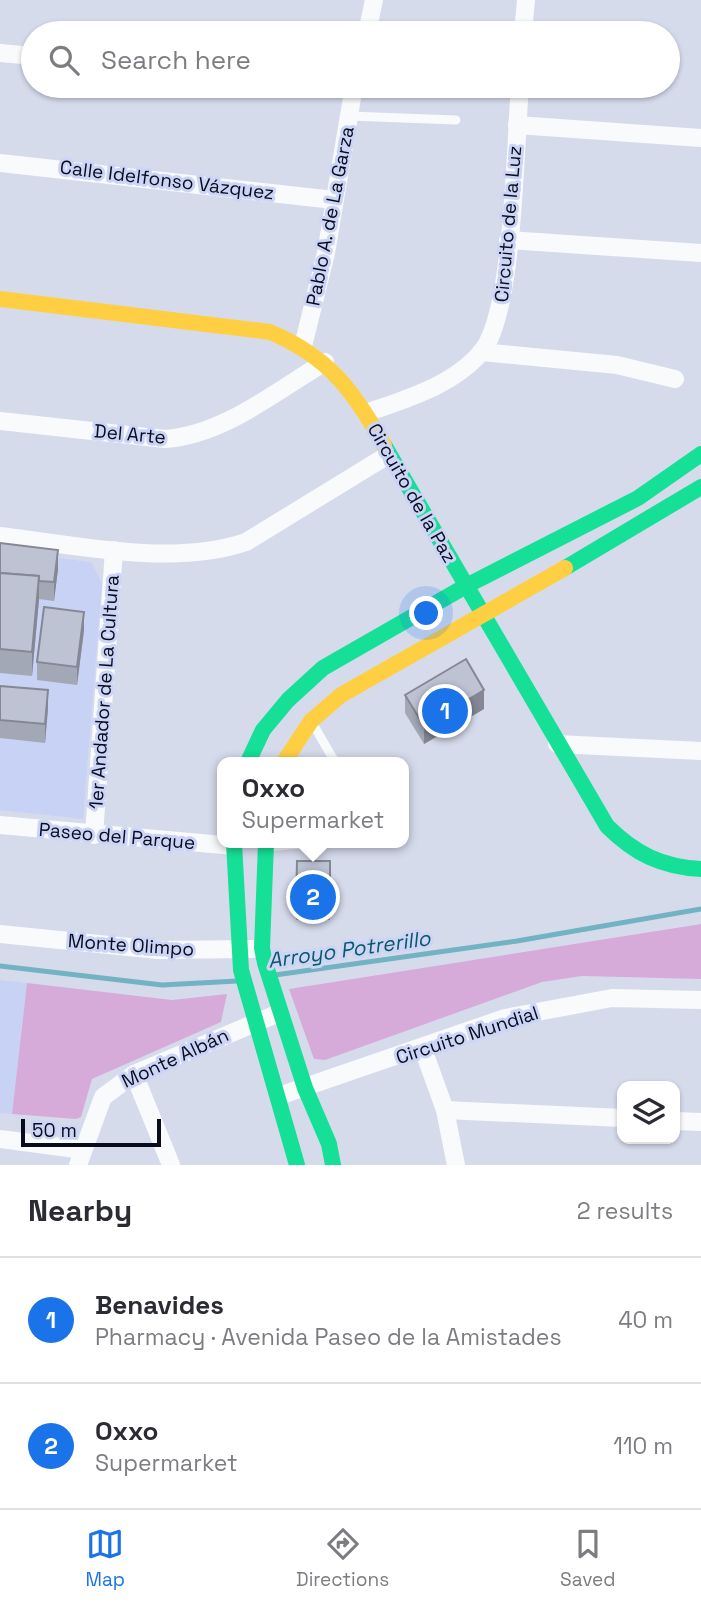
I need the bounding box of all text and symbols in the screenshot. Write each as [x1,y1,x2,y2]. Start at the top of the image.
search box [21,21,680,98]
icon: search [45,41,83,79]
text: Search here [101,43,251,77]
street label: Pablo A. de La Garza [300,124,360,308]
street label: Circuito de la Luz [489,145,527,303]
street label: Calle Idelfonso Vázquez [59,154,275,206]
street label: Del Arte [93,418,167,450]
street label: Circuito de la Paz [362,419,462,567]
street label: 1er Andador de La Cultura [83,574,125,810]
your location [409,596,443,630]
pin: 1 [422,685,468,737]
popup [217,757,409,848]
text: Oxxo [242,771,305,805]
text: Supermarket [242,805,384,835]
street label: Paseo del Parque [38,817,196,855]
pin: 2 [290,871,336,923]
water label: Arroyo Potrerillo [266,924,433,974]
street label: Monte Olimpo [67,928,195,962]
street label: Circuito Mundial [393,1000,541,1070]
street label: Monte Albán [117,1022,233,1094]
map controls [617,1081,680,1144]
button: layers [617,1081,680,1144]
scale bar [21,1116,161,1148]
text: 50 m [32,1118,77,1143]
text: Nearby [28,1191,132,1230]
text: 2 results [577,1196,673,1226]
text: Benavides [95,1288,224,1322]
text: 1 [46,1305,56,1335]
text: 40 m [618,1305,673,1335]
text: Pharmacy · Avenida Paseo de la Amistades [95,1322,562,1352]
text: Oxxo [95,1414,158,1448]
text: 2 [44,1431,58,1461]
text: 110 m [613,1431,673,1461]
text: Supermarket [95,1448,237,1478]
tab: Map [85,1525,125,1592]
tab: Directions [296,1525,389,1592]
tab: Saved [560,1525,616,1592]

